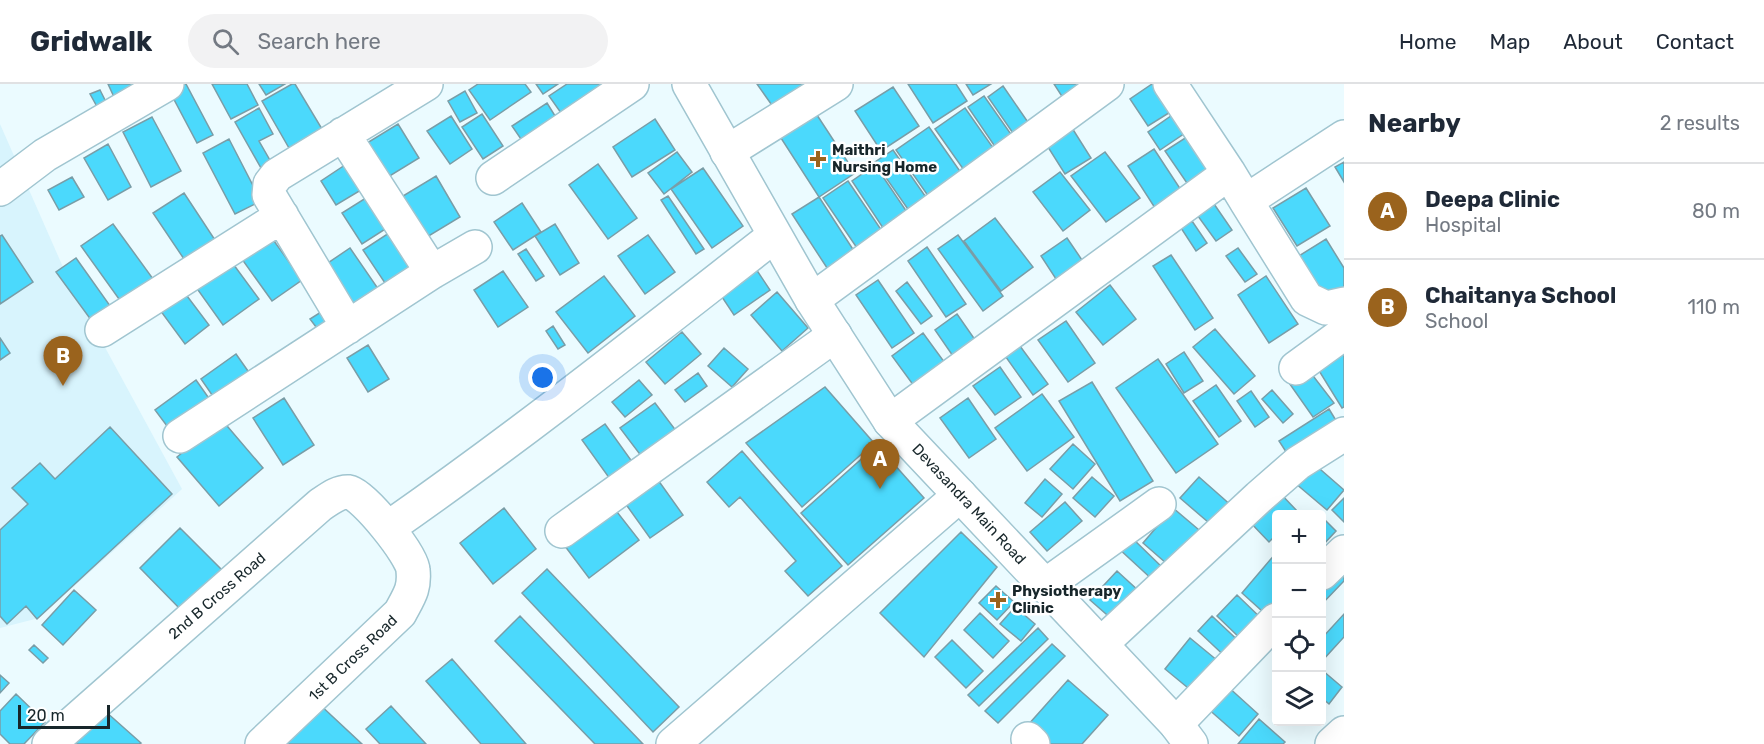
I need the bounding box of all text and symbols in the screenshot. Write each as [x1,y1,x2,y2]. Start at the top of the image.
search box [188,14,608,68]
text: Gridwalk [30,25,152,58]
icon: search [209,25,242,58]
text: Search here [257,28,381,55]
text: Home [1399,29,1456,54]
text: Map [1489,29,1530,54]
text: About [1563,29,1623,54]
text: Contact [1656,29,1734,54]
text: Nearby [1368,108,1461,139]
text: 2 results [1660,111,1740,135]
place label: Maithri Nursing Home [832,141,937,176]
marker: Maithri Nursing Home [809,150,827,168]
text: Deepa Clinic [1425,186,1560,213]
text: A [1380,199,1395,223]
text: 80 m [1692,199,1740,223]
text: Hospital [1425,213,1501,237]
text: Chaitanya School [1425,282,1616,309]
text: B [1380,295,1395,319]
text: 110 m [1688,295,1740,319]
text: School [1425,309,1488,333]
pin: B [44,336,82,386]
your location [528,363,557,392]
pin: A [860,440,900,489]
street label: Devasandra Main Road [908,440,1030,568]
map controls [1272,510,1326,726]
button: + [1272,510,1326,564]
street label: 2nd B Cross Road [165,549,269,643]
button: − [1272,564,1326,618]
place label: Physiotherapy Clinic [1012,582,1121,617]
marker: Physiotherapy Clinic [989,591,1007,609]
street label: 1st B Cross Road [305,611,401,705]
button: locate [1272,618,1326,672]
button: layers [1272,672,1326,726]
scale bar [18,702,110,730]
text: 20 m [27,706,65,725]

